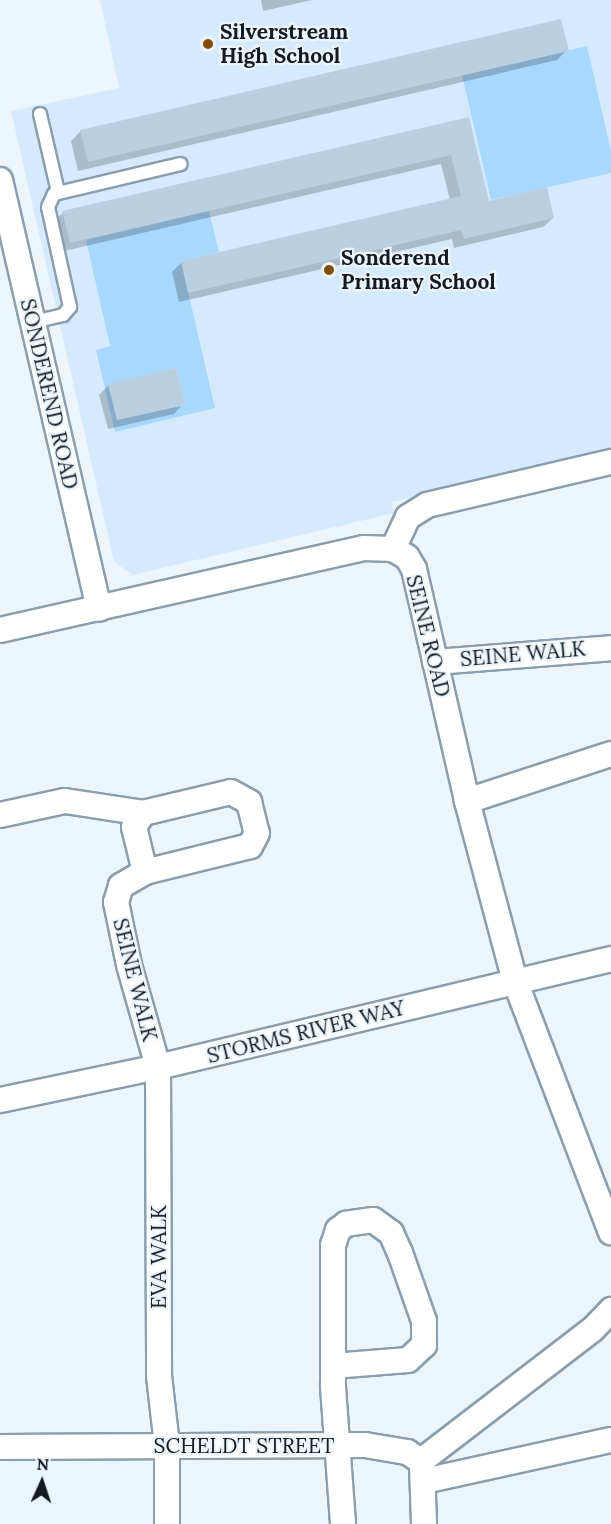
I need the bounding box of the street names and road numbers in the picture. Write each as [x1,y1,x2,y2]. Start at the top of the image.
street label: SONDEREND ROAD [15,296,83,492]
street label: SEINE ROAD [401,572,455,700]
street label: SEINE WALK [459,636,587,672]
street label: SEINE WALK [108,916,162,1044]
street label: STORMS RIVER WAY [204,995,408,1069]
street label: EVA WALK [146,1205,172,1309]
street label: SCHELDT STREET [154,1433,334,1459]

